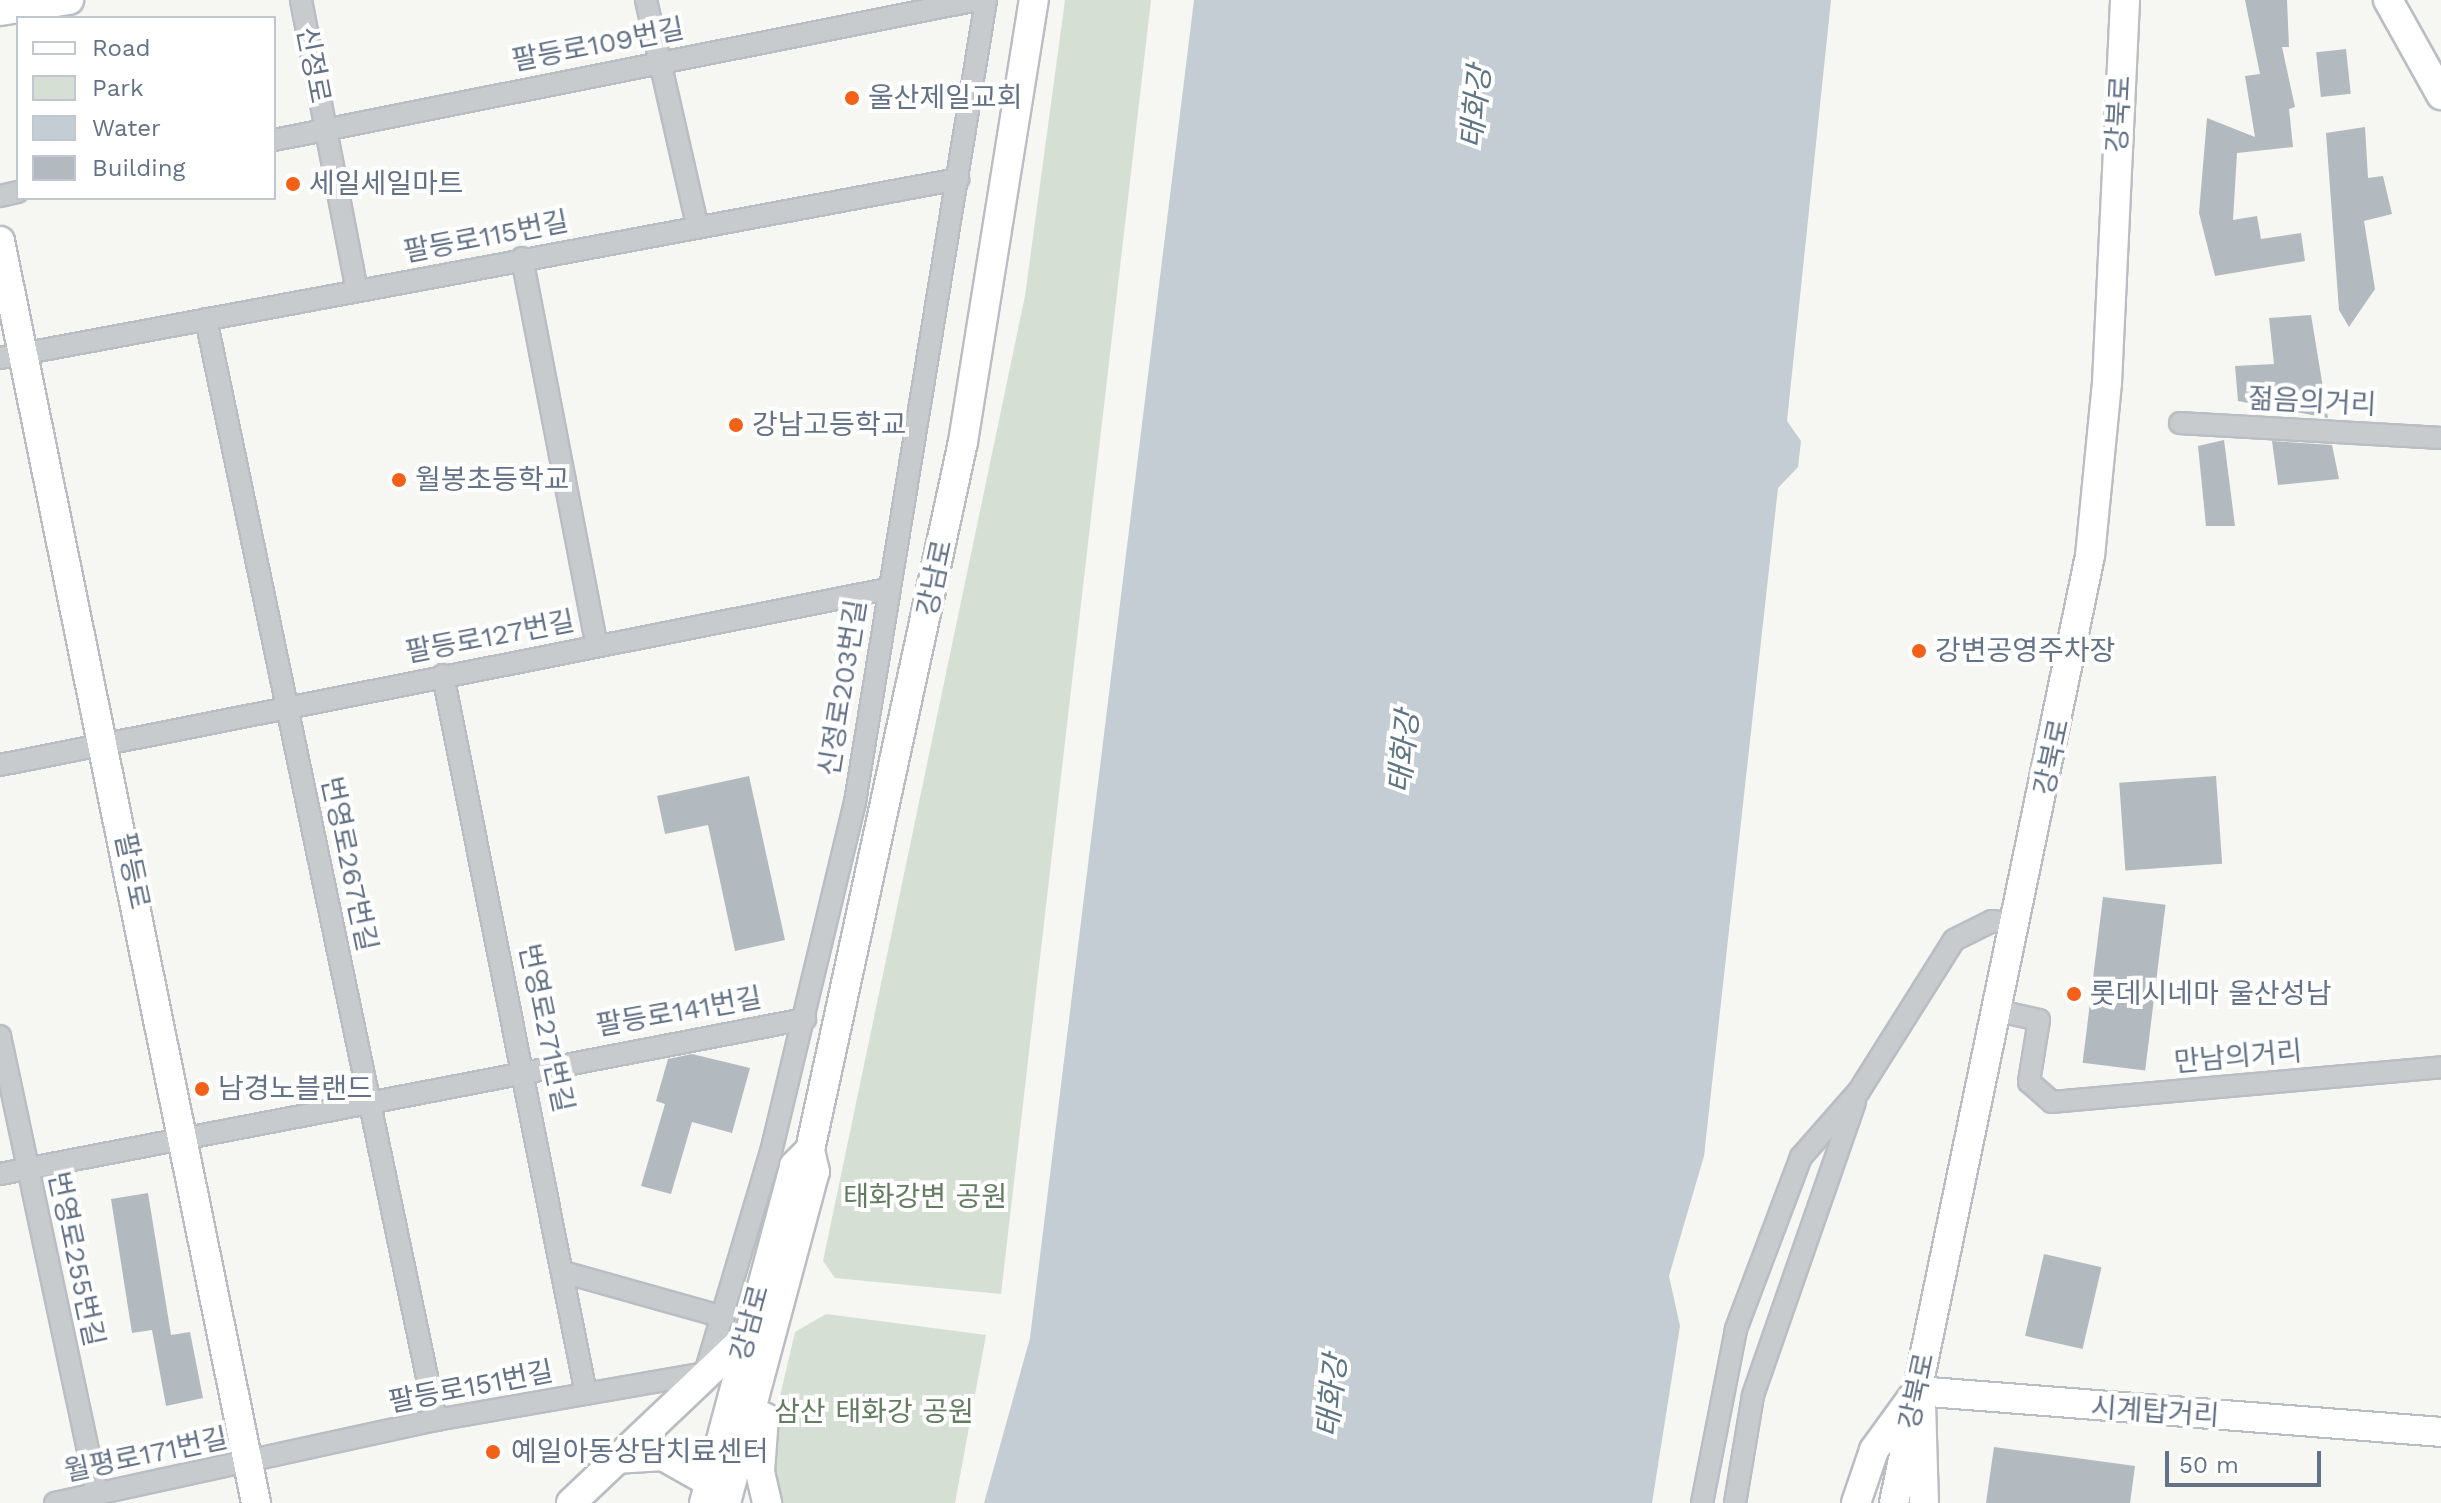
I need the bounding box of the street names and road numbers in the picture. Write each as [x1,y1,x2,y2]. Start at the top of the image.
street label: 팔등로109번길 [509,12,687,78]
street label: 신정로 [289,24,337,106]
street label: 강북로 [2100,75,2138,153]
street label: 팔등로115번길 [401,205,571,269]
street label: 젊음의거리 [2247,382,2377,422]
street label: 강남로 [911,537,959,619]
street label: 신정로203번길 [812,597,874,779]
street label: 팔등로127번길 [403,604,577,670]
street label: 강북로 [2028,716,2076,798]
street label: 번영로267번길 [314,774,384,954]
street label: 팔등로 [108,830,156,912]
street label: 번영로271번길 [512,941,580,1115]
street label: 팔등로141번길 [594,981,764,1043]
street label: 만남의거리 [2172,1035,2304,1079]
street label: 번영로255번길 [41,1169,111,1349]
street label: 강남로 [724,1281,776,1365]
street label: 강북로 [1893,1350,1941,1432]
street label: 팔등로151번길 [386,1355,556,1419]
street label: 시계탑거리 [2090,1391,2220,1433]
street label: 월평로171번길 [61,1421,231,1489]

